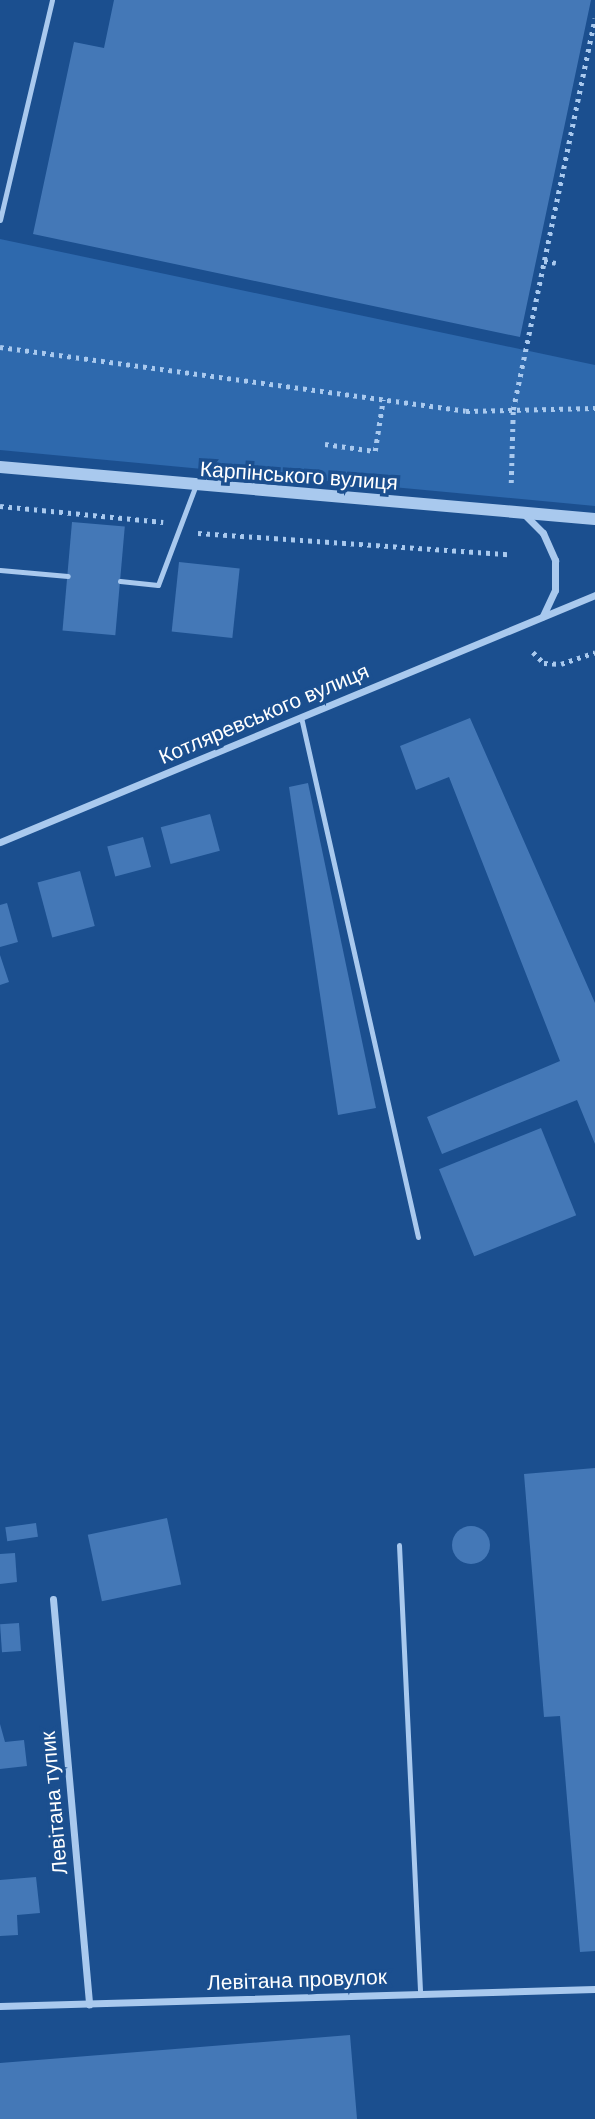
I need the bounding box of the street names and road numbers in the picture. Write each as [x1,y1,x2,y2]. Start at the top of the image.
street label: Карпінського вулиця [199,457,399,495]
street label: Котляревського вулиця [155,658,373,770]
street label: Левітана тупик [35,1730,73,1876]
street label: Левітана провулок [207,1964,387,1996]

